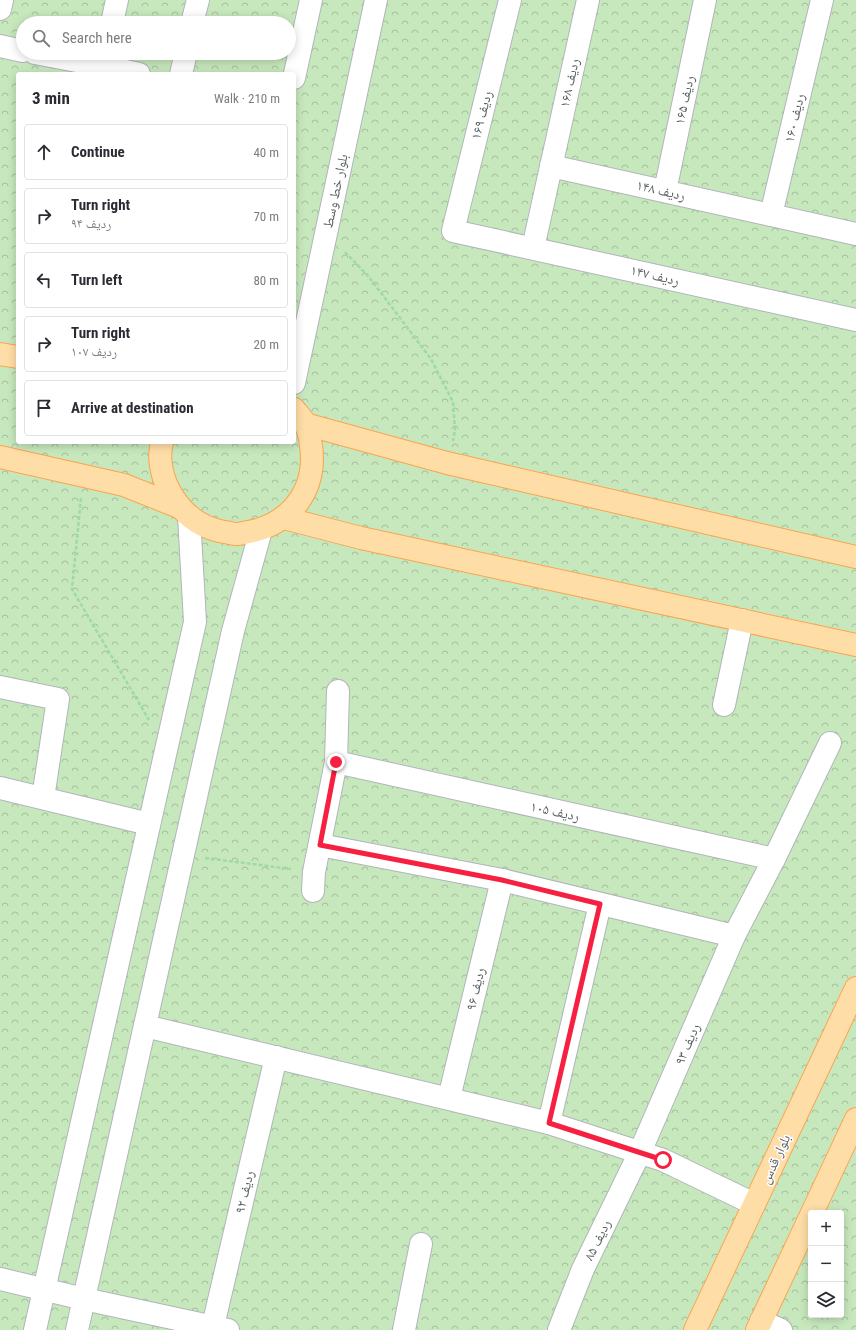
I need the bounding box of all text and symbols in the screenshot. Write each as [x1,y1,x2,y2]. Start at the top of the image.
search box [16,16,296,60]
icon: search [30,27,52,49]
text: Search here [62,29,132,47]
street label: ردیف ۱۶۸ [556,57,583,109]
street label: ردیف ۱۶۵ [671,74,698,126]
text: 3 min [32,88,70,108]
street label: ردیف ۱۶۹ [467,89,496,141]
text: Walk · 210 m [214,91,280,106]
street label: ردیف ۱۶۰ [781,92,808,144]
icon: ahead [33,141,55,163]
text: Continue [71,143,125,161]
text: 40 m [253,145,279,160]
street label: بلوار خط وسط [319,152,352,230]
street label: ردیف ۱۴۸ [635,177,687,204]
text: Turn right [71,196,130,214]
icon: right [33,205,55,227]
text: 70 m [253,209,279,224]
text: ردیف ۹۴ [71,216,111,231]
street label: ردیف ۱۴۷ [629,262,681,289]
icon: left [33,269,55,291]
text: Turn left [71,271,122,289]
text: 80 m [253,273,279,288]
text: Turn right [71,324,130,342]
icon: right [33,333,55,355]
text: 20 m [253,337,279,352]
text: ردیف ۱۰۷ [71,344,117,359]
icon: arrive [33,397,55,419]
text: Arrive at destination [71,399,194,417]
route end [327,753,345,771]
street label: ردیف ۱۰۵ [529,798,581,825]
street label: ردیف ۹۶ [462,966,489,1012]
street label: ردیف ۹۳ [671,1021,704,1067]
street label: بلوار قدس [757,1132,794,1187]
route start [654,1151,672,1169]
street label: ردیف ۹۲ [231,1169,258,1215]
map controls [808,1210,844,1318]
button: + [808,1210,844,1246]
street label: ردیف ۸۵ [580,1217,615,1263]
button: − [808,1246,844,1282]
button: layers [808,1282,844,1318]

